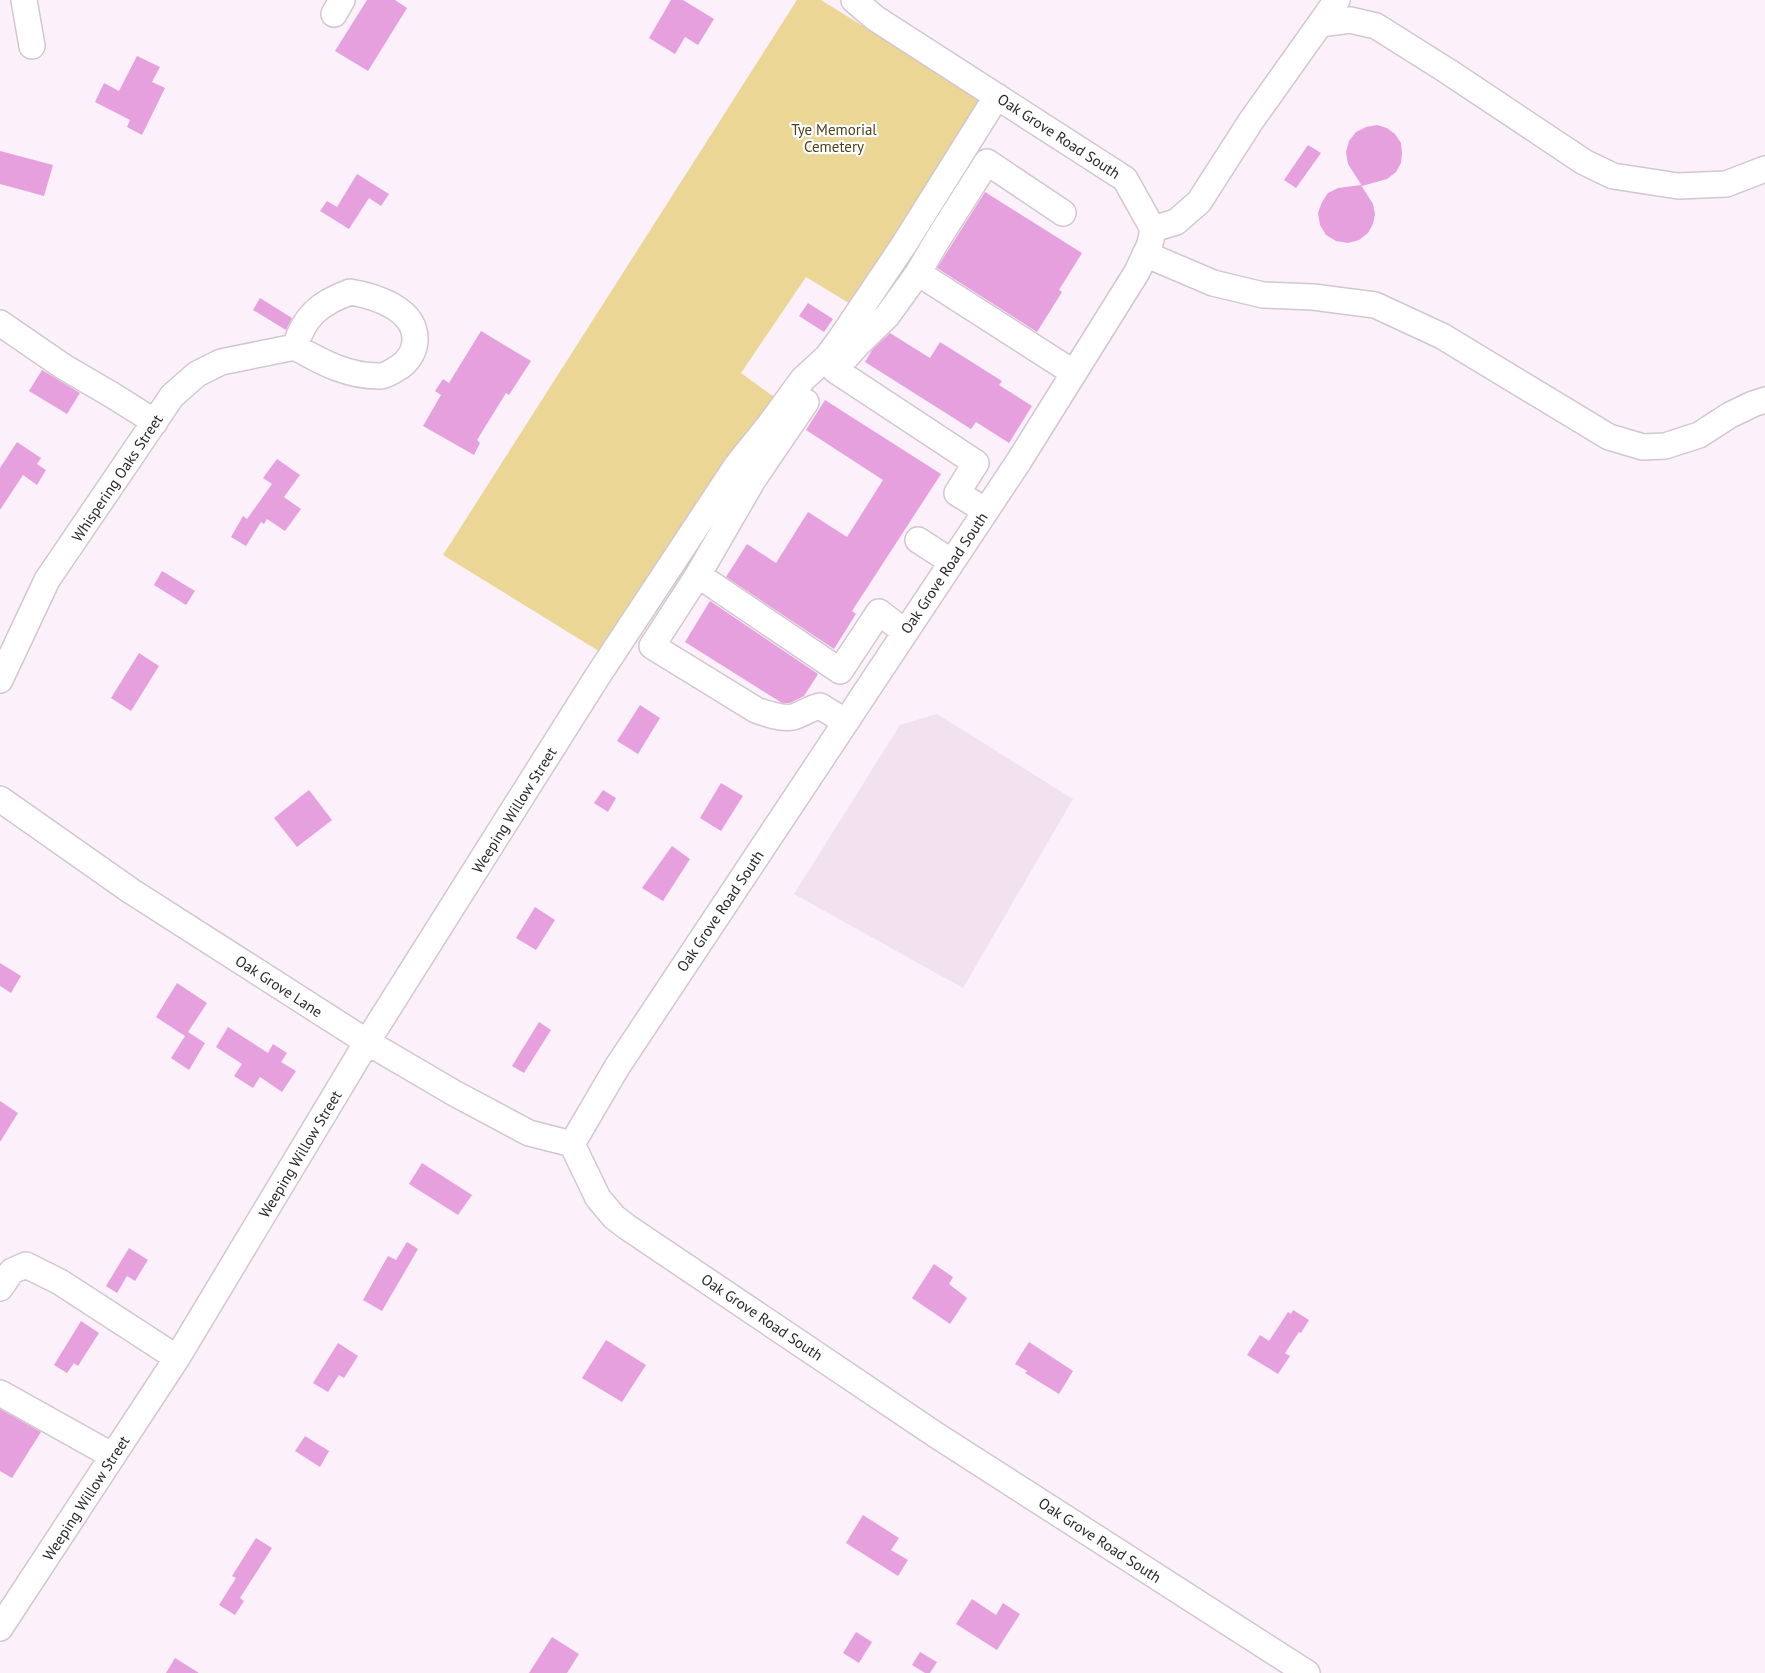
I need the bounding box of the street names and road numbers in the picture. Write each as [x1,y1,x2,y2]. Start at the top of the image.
street label: Oak Grove Road South [994,89,1124,183]
street label: Whispering Oaks Street [67,411,167,545]
street label: Oak Grove Road South [896,509,992,637]
street label: Weeping Willow Street [468,743,560,877]
street label: Oak Grove Road South [672,847,768,975]
street label: Oak Grove Lane [232,951,326,1021]
street label: Weeping Willow Street [255,1087,345,1221]
street label: Oak Grove Road South [698,1269,826,1365]
street label: Weeping Willow Street [39,1432,133,1564]
street label: Oak Grove Road South [1035,1493,1165,1587]

